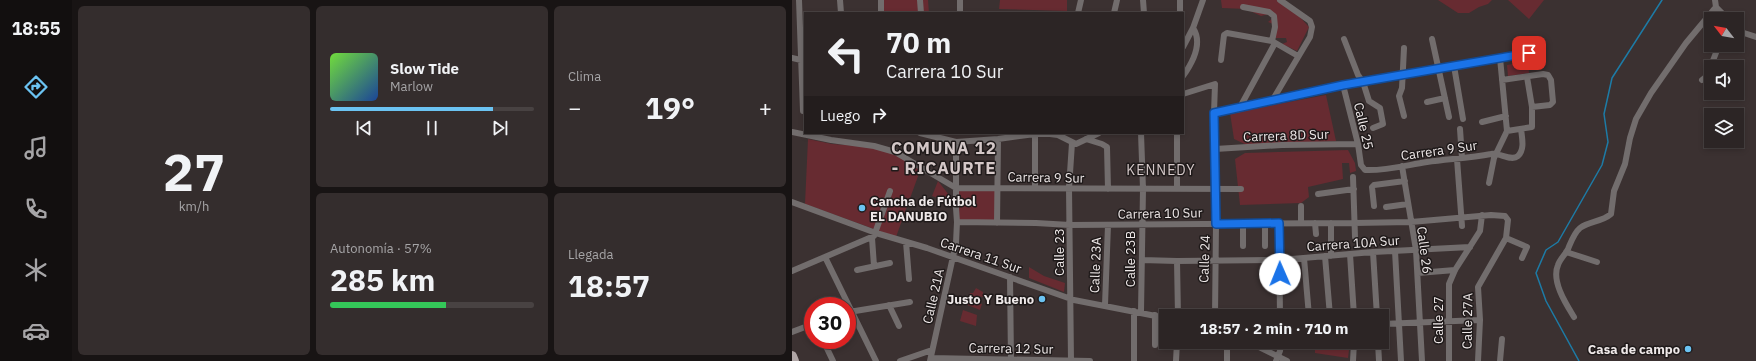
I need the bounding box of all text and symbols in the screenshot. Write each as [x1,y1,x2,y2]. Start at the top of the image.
north arrow [1704,12,1744,52]
map controls [1704,12,1744,148]
text: 18:55 [11,17,61,40]
text: 70 m [886,24,951,61]
icon: left [820,28,872,80]
pin [1512,36,1546,70]
icon: arrive [1518,42,1540,64]
text: Slow Tide [390,59,459,78]
text: Carrera 10 Sur [886,60,1003,83]
button: sound [1704,60,1744,100]
text: Clima [568,68,601,85]
icon: directions [22,73,50,101]
text: Marlow [390,78,433,95]
text: 19° [645,88,695,127]
text: − [568,93,581,122]
text: + [759,93,772,122]
street label: Calle 25 [1350,101,1377,151]
icon: right [868,104,890,126]
text: Luego [820,106,860,125]
button: layers [1704,108,1744,148]
icon: previous [353,117,375,139]
icon: pause [421,117,443,139]
icon: next [489,117,511,139]
street label: Carrera 8D Sur [1243,126,1329,145]
icon: music [22,134,50,162]
district label: COMUNA 12 - RICAURTE [891,137,997,179]
street label: Carrera 9 Sur [1400,137,1479,164]
text: 27 [163,138,225,205]
district label: KENNEDY [1126,161,1196,179]
street label: Carrera 9 Sur [1007,168,1085,187]
place label: Cancha de Fútbol EL DANUBIO [870,193,976,225]
icon: phone [22,195,50,223]
text: km/h [179,198,209,215]
marker: Cancha de Fútbol EL DANUBIO [857,203,867,213]
street label: Carrera 10 Sur [1117,204,1203,223]
street label: Calle 26 [1413,225,1436,275]
street label: Calle 23 [1051,228,1068,276]
street label: Calle 23B [1122,231,1139,287]
street label: Carrera 10A Sur [1306,232,1400,255]
street label: Carrera 11 Sur [938,234,1024,277]
street label: Calle 24 [1195,235,1214,283]
street label: Calle 23A [1086,236,1105,293]
text: Autonomía · 57% [330,240,432,257]
text: Llegada [568,246,613,263]
position arrow [1259,253,1301,295]
icon: climate [22,256,50,284]
text: 285 km [330,260,435,299]
text: 18:57 [568,266,650,305]
street label: Calle 21A [919,266,948,325]
place label: Justo Y Bueno [947,291,1034,308]
street label: Calle 27A [1459,292,1477,349]
marker: Justo Y Bueno [1037,294,1047,304]
street label: Calle 27 [1430,296,1447,344]
speed limit sign: 30 [804,297,856,349]
icon: car [22,317,50,345]
text: 18:57 · 2 min · 710 m [1200,319,1348,338]
street label: Carrera 12 Sur [968,339,1054,358]
place label: Casa de campo [1588,341,1680,358]
marker: Casa de campo [1683,344,1693,354]

